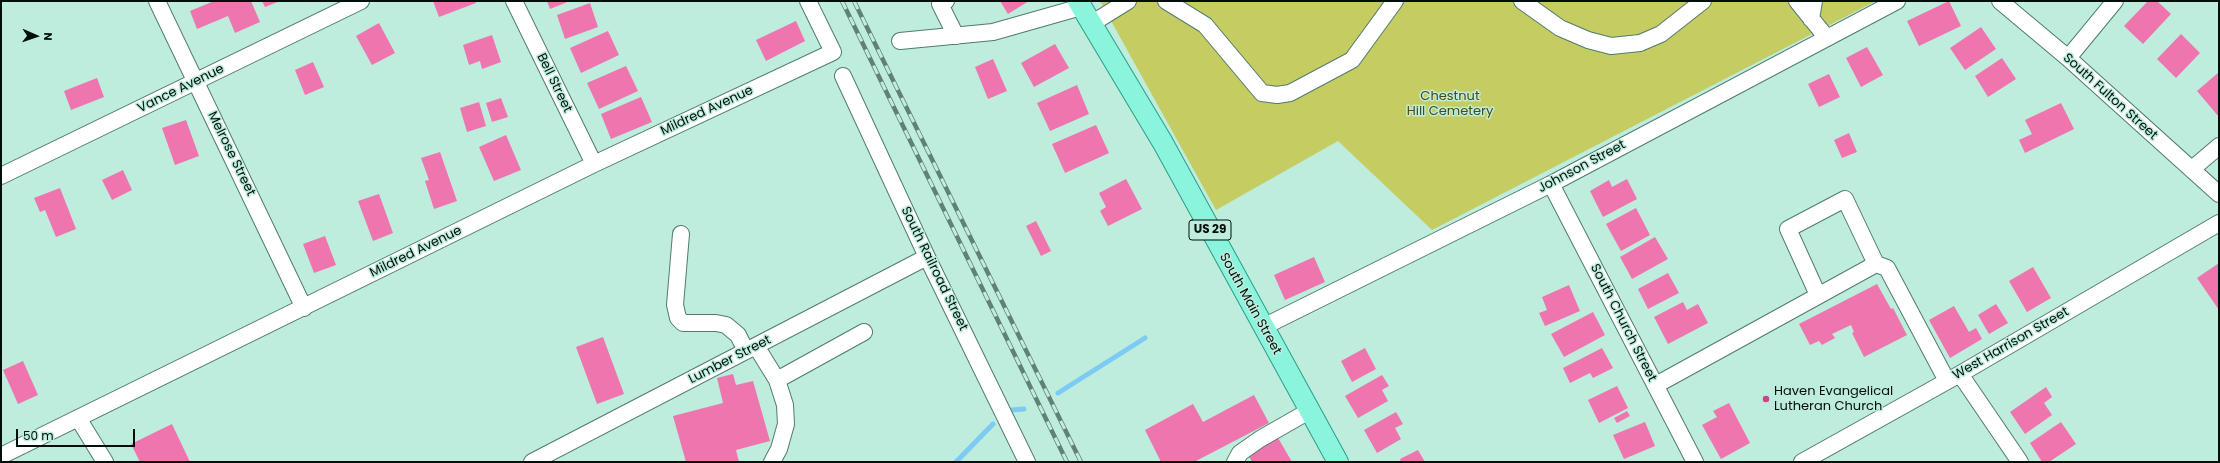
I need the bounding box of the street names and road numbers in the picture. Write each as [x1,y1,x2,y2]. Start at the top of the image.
street label: South Fulton Street [2060,50,2160,144]
street label: Bell Street [533,51,575,115]
street label: Vance Avenue [135,61,227,117]
street label: Mildred Avenue [658,83,756,139]
street label: Melrose Street [204,109,258,199]
street label: Johnson Street [1536,137,1628,197]
street label: South Railroad Street [897,204,971,334]
road number: US 29 [1189,220,1231,240]
street label: Mildred Avenue [367,223,465,281]
street label: South Main Street [1216,250,1284,358]
street label: South Church Street [1587,262,1659,384]
street label: West Harrison Street [1950,304,2072,384]
street label: Lumber Street [686,332,774,388]

